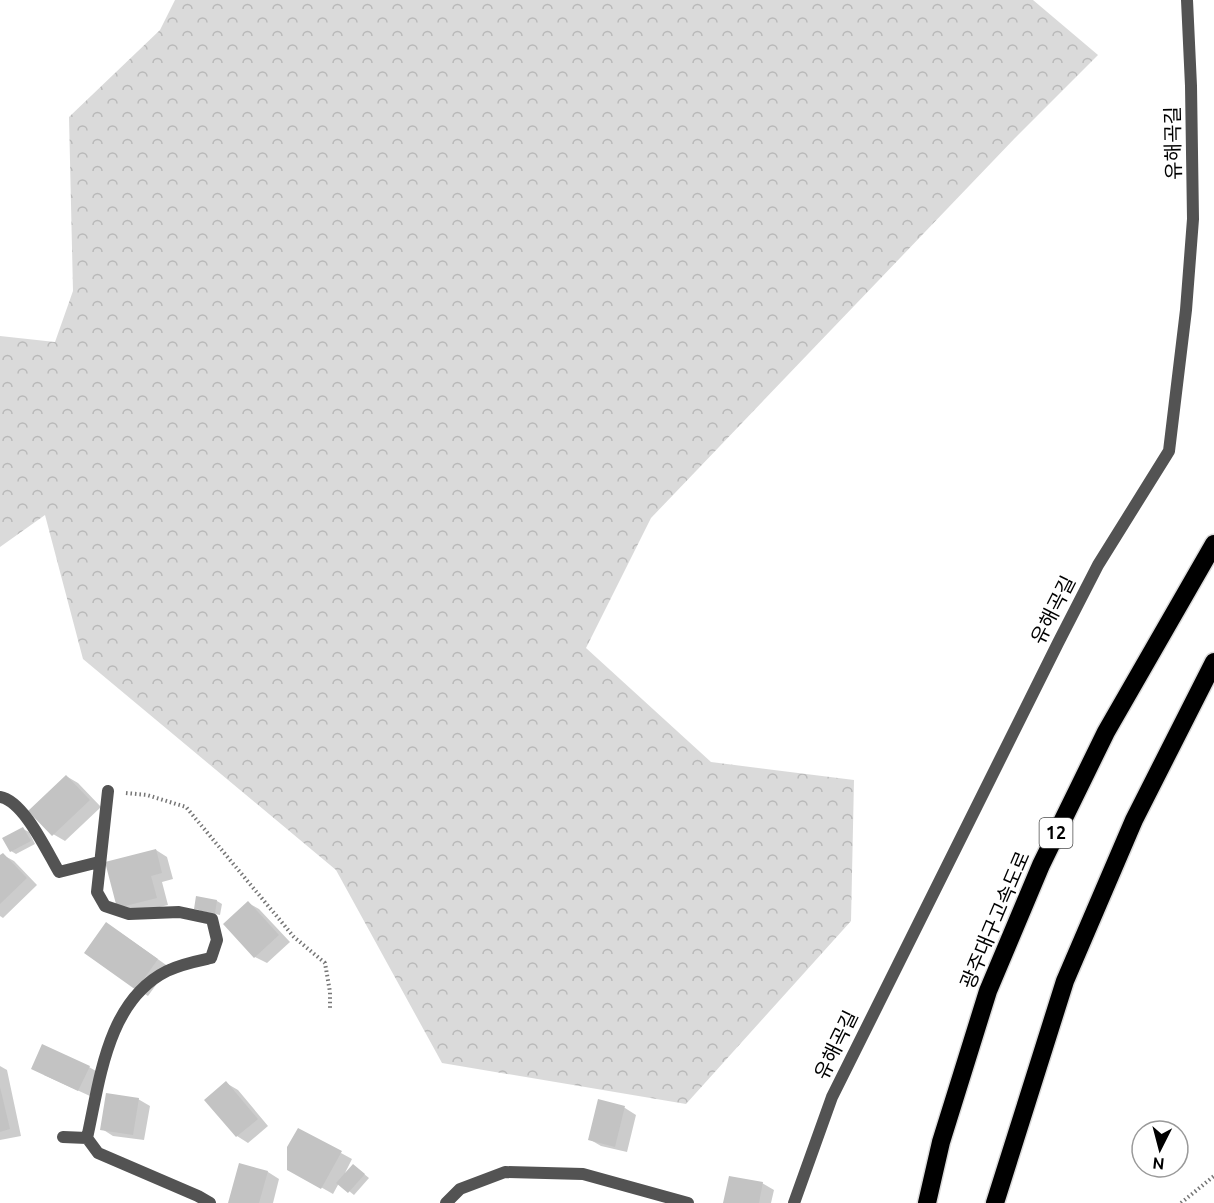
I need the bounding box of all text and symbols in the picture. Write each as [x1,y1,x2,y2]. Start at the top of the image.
street label: 유해곡길 [1160,106,1185,180]
street label: 유해곡길 [1026,572,1080,648]
road number: 12 [1040,818,1072,848]
street label: 광주대구고속도로 [955,848,1034,992]
street label: 유해곡길 [809,1007,862,1083]
north arrow [1130,1119,1190,1179]
text: N [1152,1154,1165,1173]

